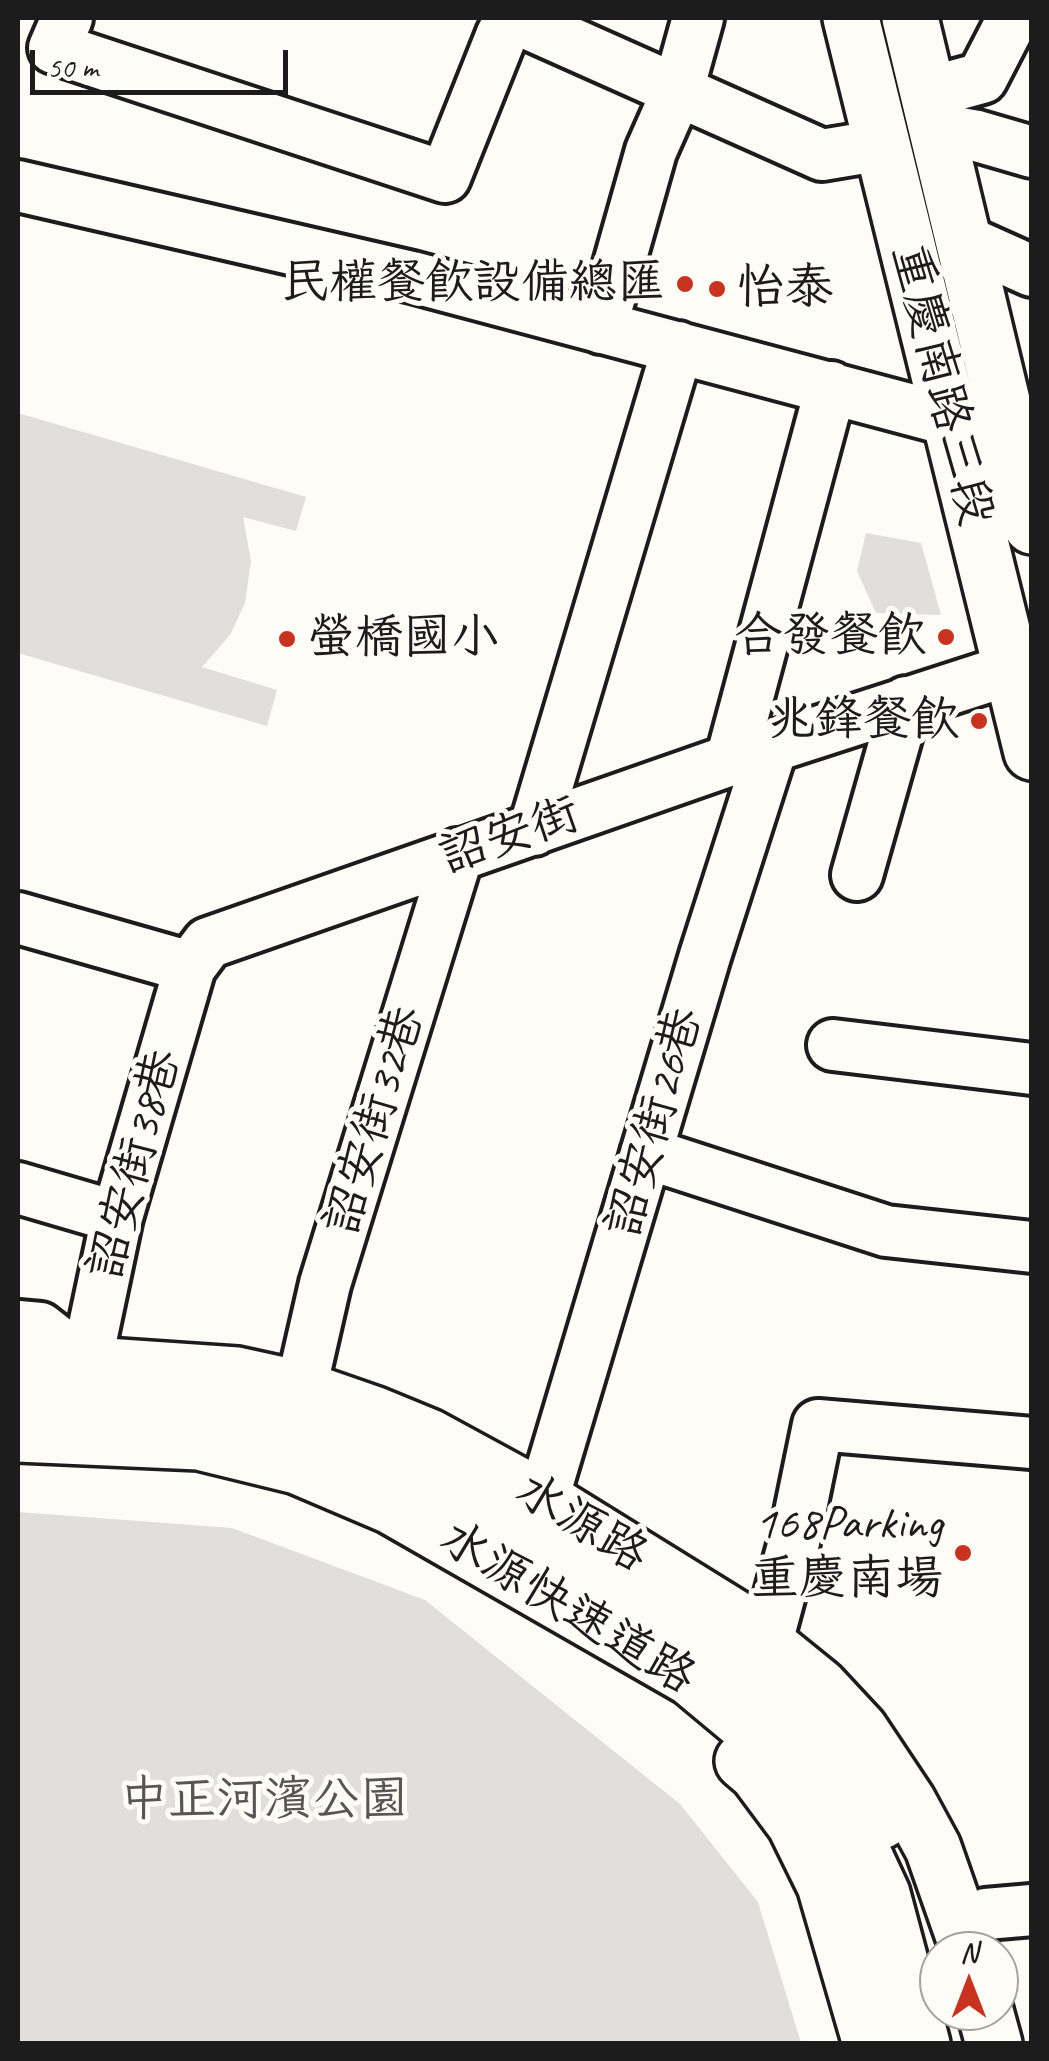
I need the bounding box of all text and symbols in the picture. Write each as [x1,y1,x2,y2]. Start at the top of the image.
scale bar [35,30,292,92]
text: 50 m [47,48,98,86]
street label: 重慶南路三段 [878,238,1004,532]
place label: 民權餐飲設備總匯 [281,255,665,313]
place label: 怡泰 [737,260,833,318]
marker: 民權餐飲設備總匯 [674,273,696,295]
marker: 怡泰 [706,278,728,300]
place label: 合發餐飲 [734,608,926,666]
place label: 螢橋國小 [307,610,499,668]
marker: 合發餐飲 [935,626,957,648]
marker: 螢橋國小 [276,628,298,650]
place label: 兆鋒餐飲 [767,692,959,750]
marker: 兆鋒餐飲 [968,710,990,732]
street label: 詔安街 [433,786,587,888]
street label: 詔安街32巷 [314,1000,438,1242]
street label: 詔安街26巷 [596,1002,716,1244]
street label: 詔安街38巷 [78,1044,194,1286]
street label: 水源路 [504,1462,658,1586]
place label: 168Parking 重慶南場 [751,1496,943,1609]
street label: 水源快速道路 [429,1510,705,1708]
marker: 168Parking 重慶南場 [952,1542,974,1564]
park label: 中正河濱公園 [120,1772,408,1830]
north arrow [919,1931,1019,2031]
text: N [960,1935,978,1970]

